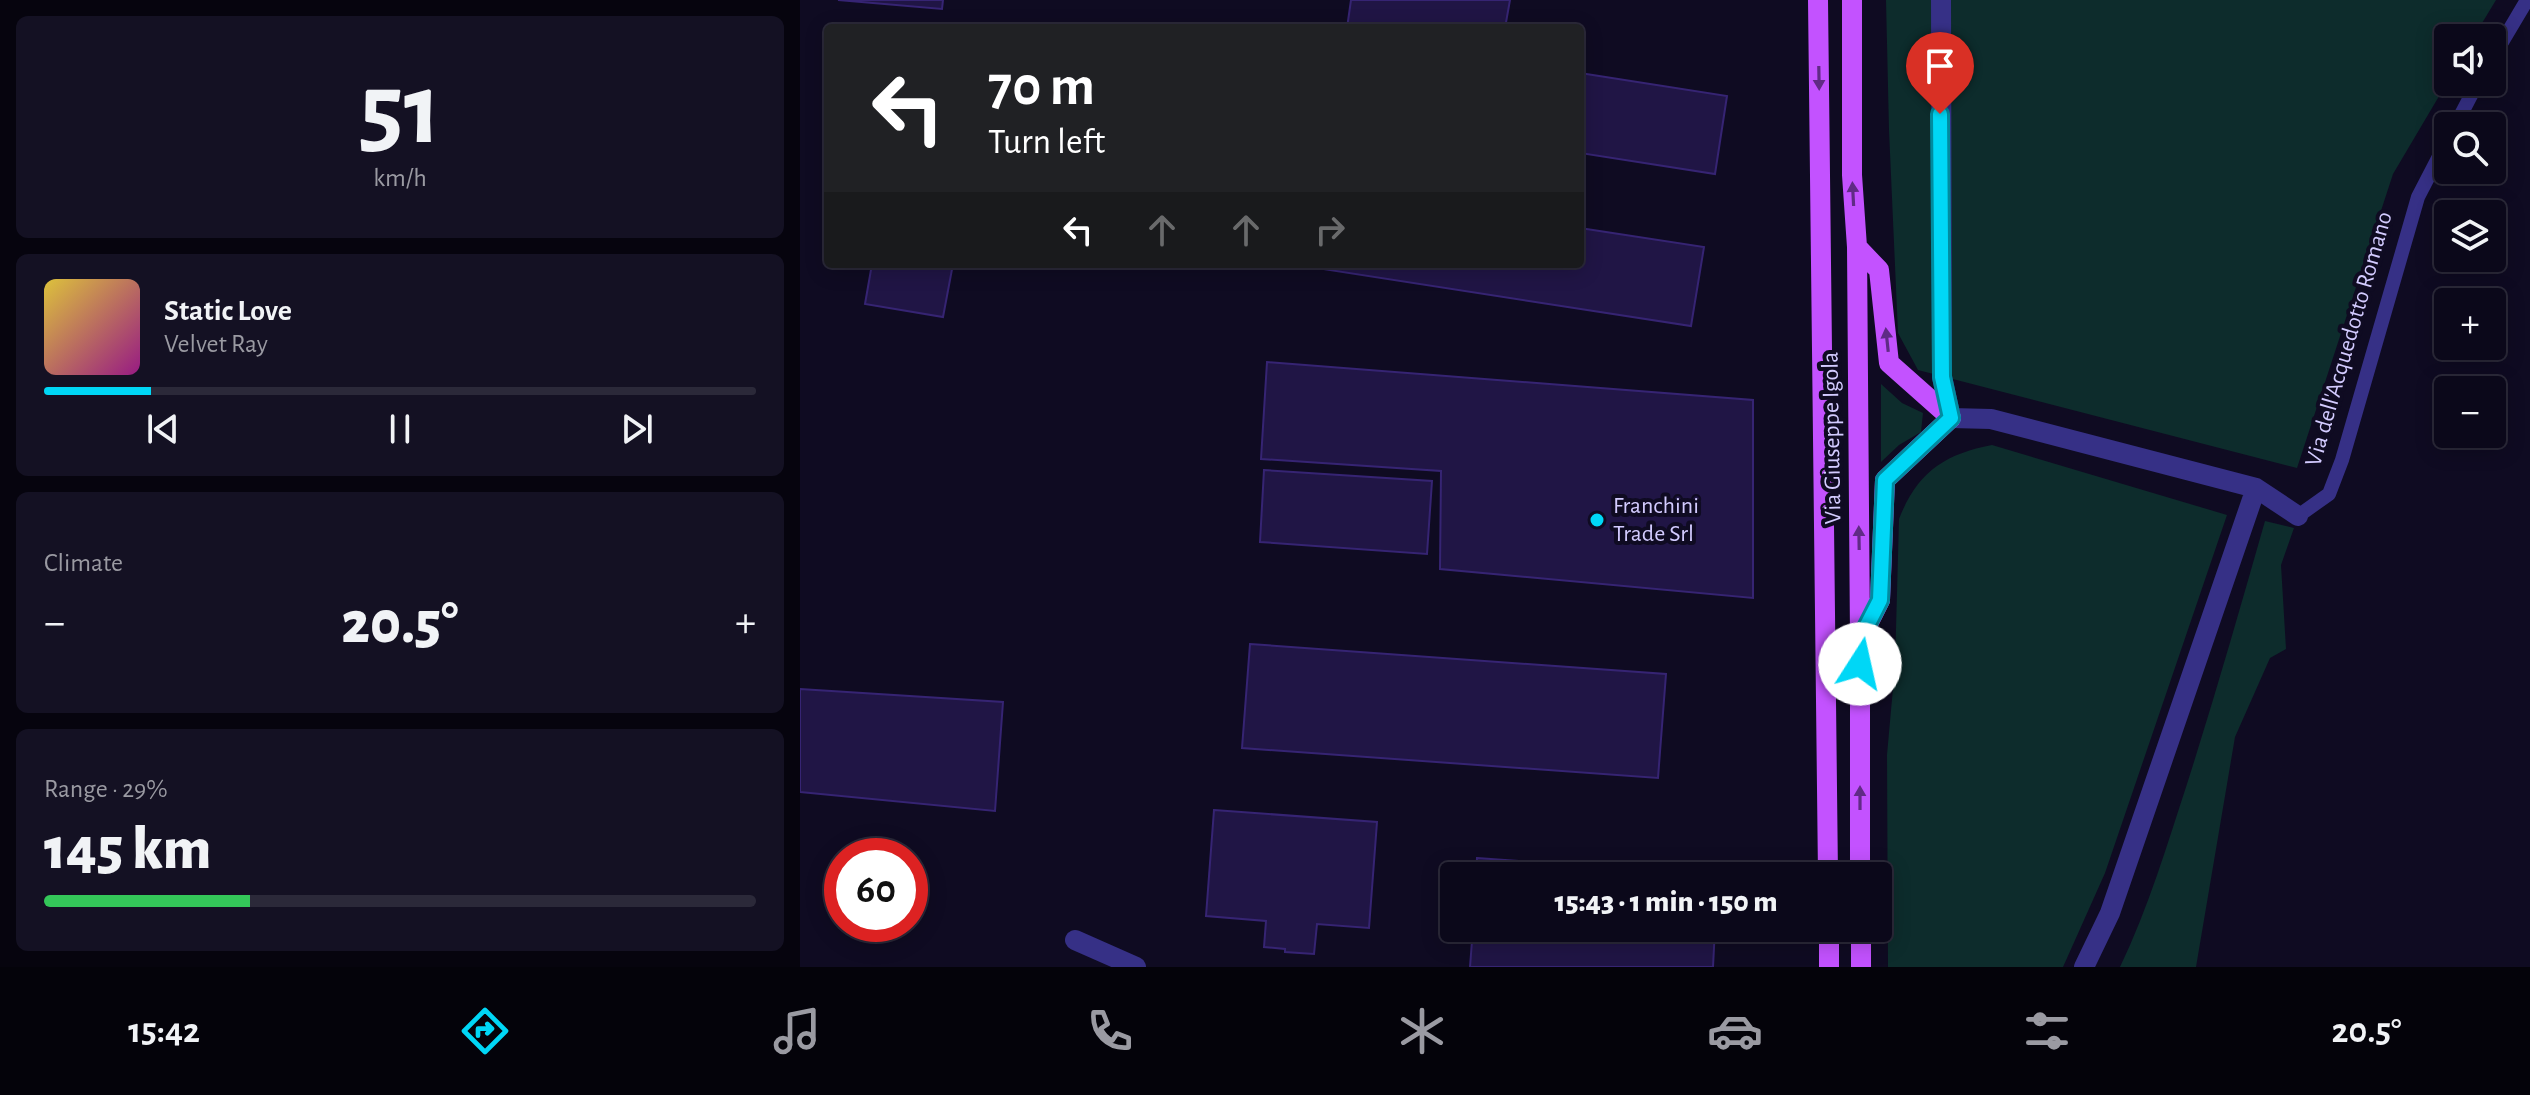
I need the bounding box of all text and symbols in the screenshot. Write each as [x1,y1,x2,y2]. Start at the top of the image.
map controls [2434,24,2506,448]
button: sound [2434,24,2506,96]
pin [1906,32,1974,114]
icon: arrive [1918,44,1962,88]
icon: left [856,56,960,160]
text: 51 [359,59,441,163]
text: 70 m [988,59,1095,115]
one-way arrow [1813,66,1825,91]
button: search [2434,112,2506,184]
text: Turn left [988,124,1105,160]
text: km/h [373,165,427,191]
one-way arrow [1847,181,1860,206]
button: layers [2434,200,2506,272]
icon: left [1056,208,1100,252]
icon: ahead [1140,208,1184,252]
icon: ahead [1224,208,1268,252]
icon: right [1308,208,1352,252]
street label: Via dell'Acquedotto Romano [2301,209,2397,469]
button: + [2434,288,2506,360]
text: Static Love [164,296,292,326]
one-way arrow [1880,327,1893,352]
text: Velvet Ray [164,331,268,357]
street label: Via Giuseppe Igola [1818,352,1846,524]
button: − [2434,376,2506,448]
icon: previous [141,407,185,451]
icon: pause [378,407,422,451]
icon: next [615,407,659,451]
place label: Franchini Trade Srl [1613,494,1699,546]
marker: Franchini Trade Srl [1588,511,1606,529]
one-way arrow [1853,525,1866,550]
text: Climate [44,550,123,576]
text: 20.5° [341,594,459,654]
text: − [44,601,65,645]
text: + [735,601,756,645]
position arrow [1818,622,1902,706]
text: Range · 29% [44,776,168,802]
one-way arrow [1854,785,1866,810]
text: 145 km [44,820,211,880]
speed limit sign: 60 [824,838,928,942]
text: 15:43 · 1 min · 150 m [1555,887,1777,917]
icon: directions [457,1003,513,1059]
icon: music [769,1003,825,1059]
icon: phone [1082,1003,1138,1059]
icon: climate [1394,1003,1450,1059]
icon: car [1707,1003,1763,1059]
icon: filters [2019,1003,2075,1059]
text: 15:42 [128,1013,200,1049]
text: 20.5° [2332,1013,2402,1049]

